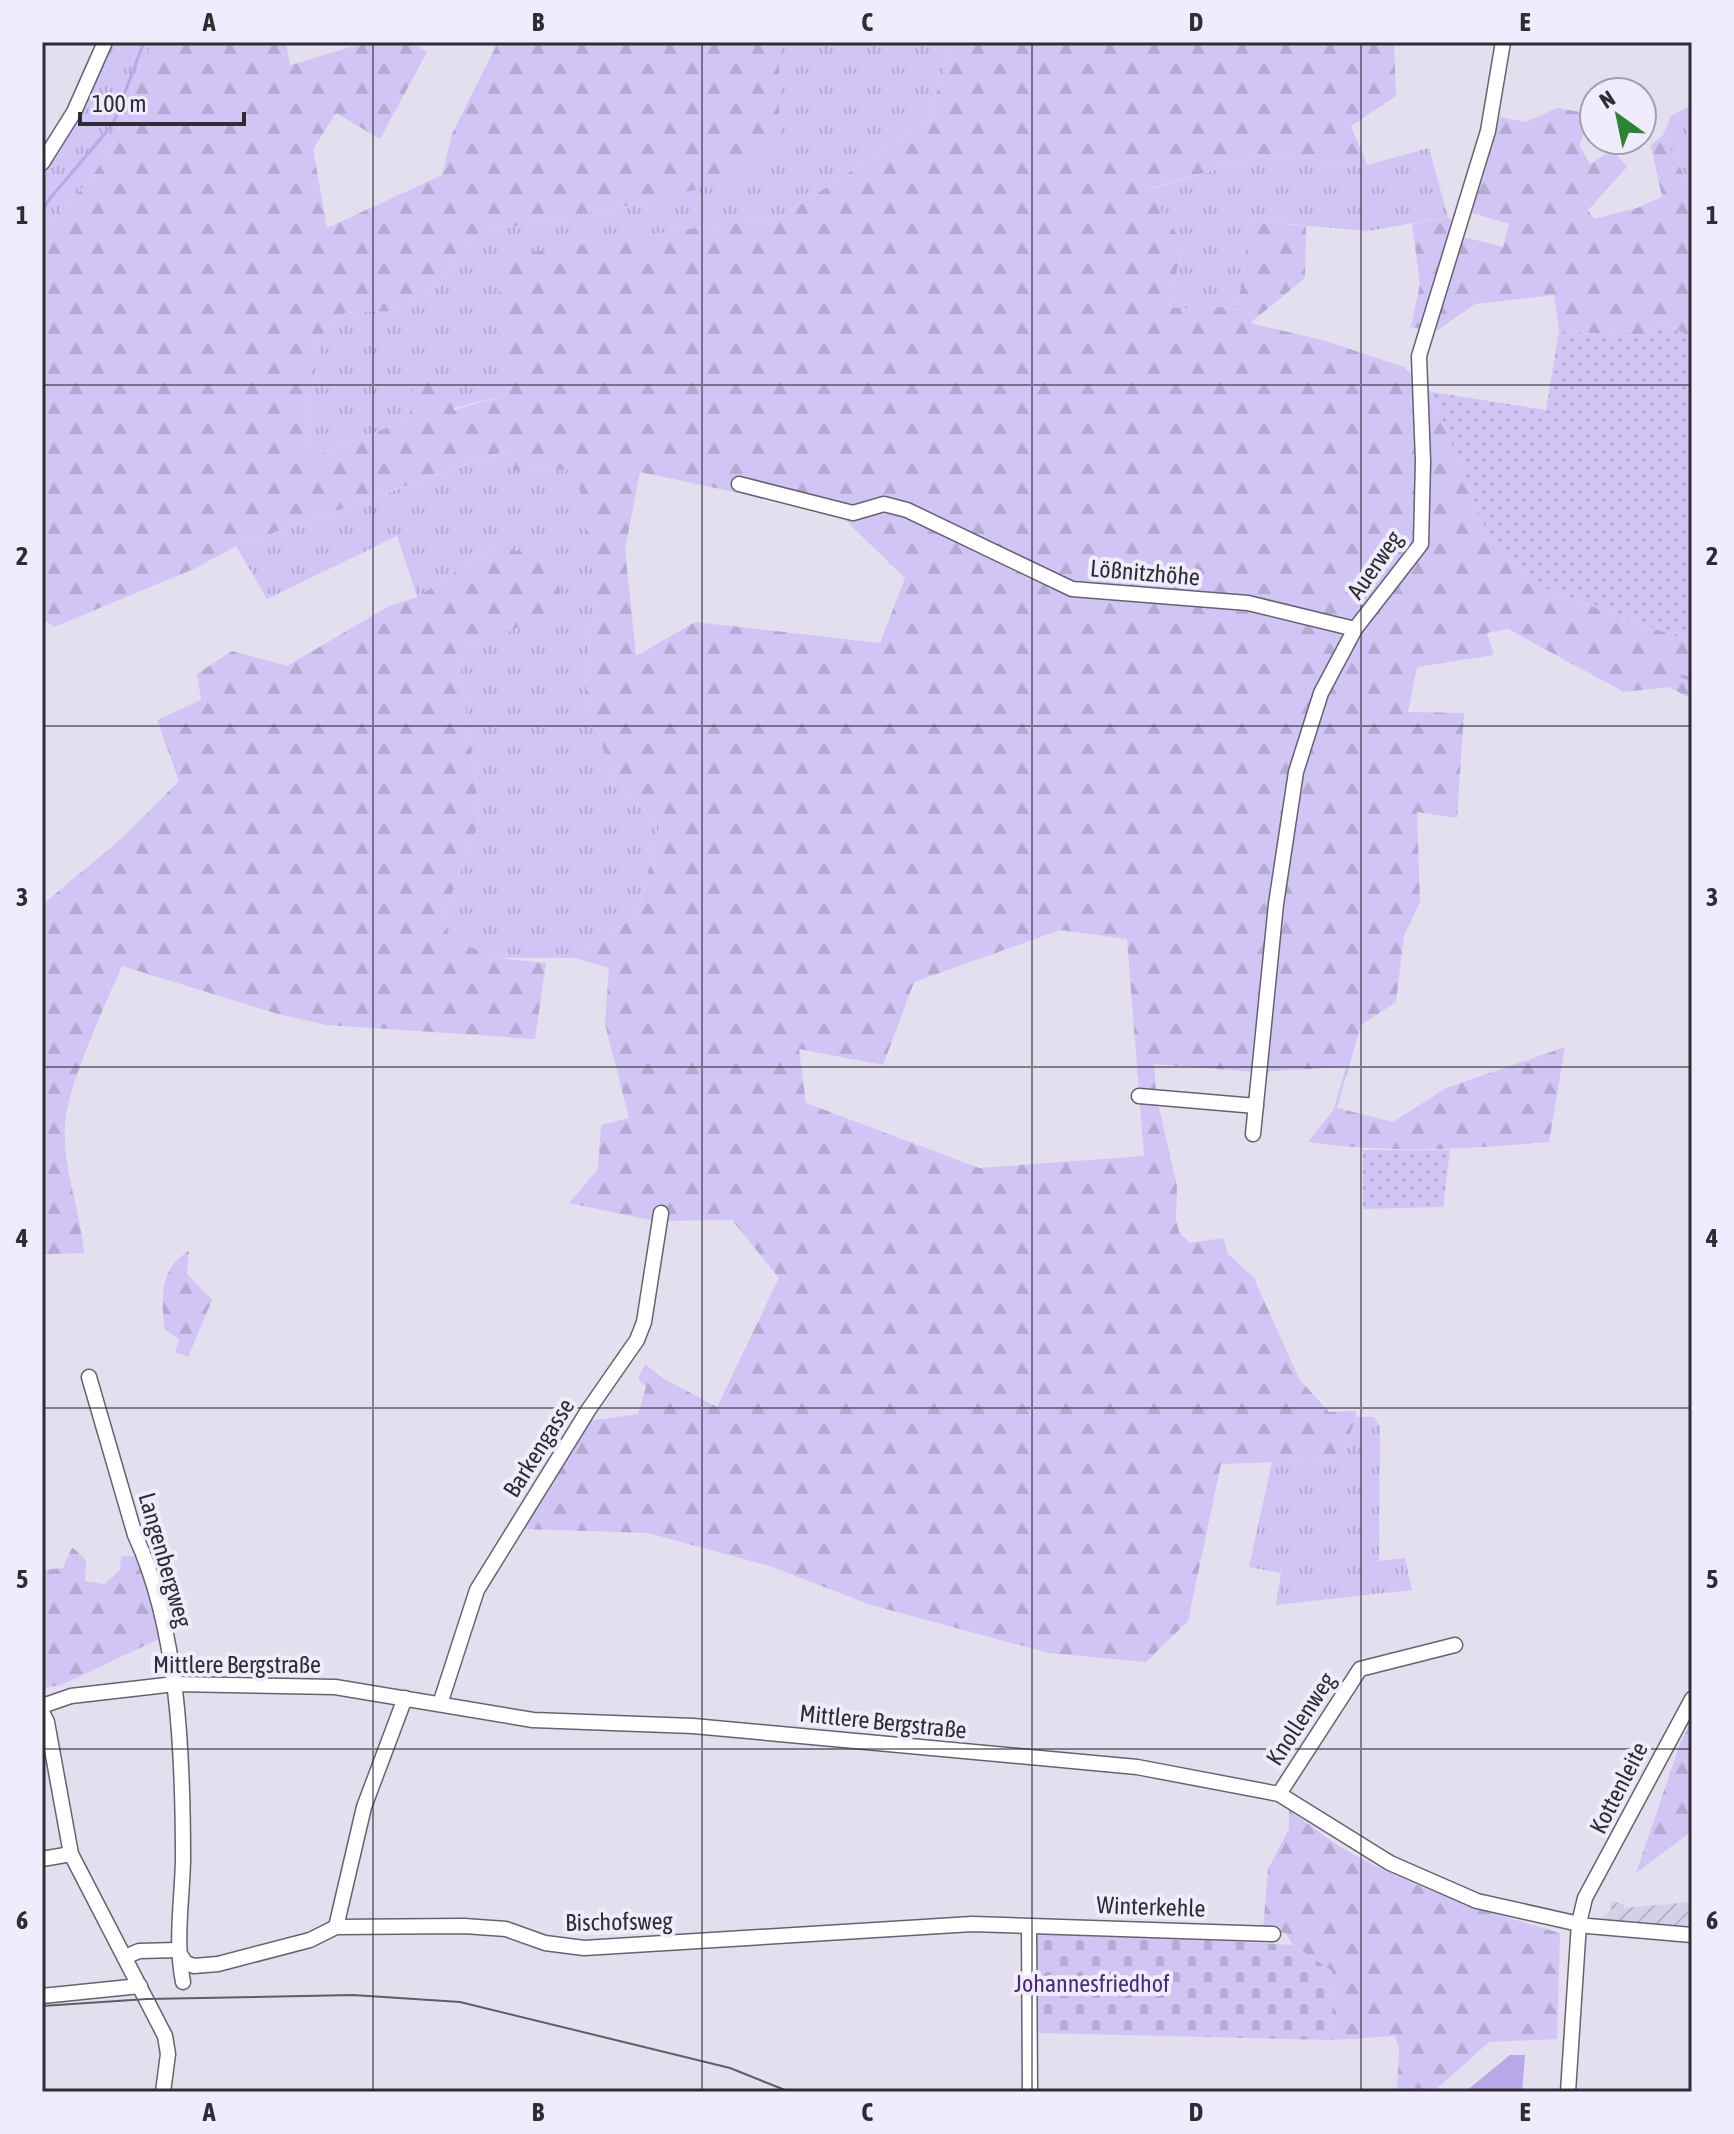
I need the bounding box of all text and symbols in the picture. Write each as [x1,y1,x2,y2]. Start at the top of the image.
text: A [202,7,216,37]
text: B [532,7,545,37]
text: C [861,7,873,37]
text: D [1189,7,1203,37]
text: E [1519,7,1531,37]
scale bar [80,76,244,126]
north arrow [1578,76,1658,156]
text: N [1595,85,1620,114]
text: 100 m [92,90,146,117]
text: 1 [16,200,28,230]
text: 1 [1706,200,1718,230]
street label: Auerweg [1342,525,1408,604]
text: 2 [16,541,28,571]
text: 2 [1706,541,1718,571]
street label: Lößnitzhöhe [1089,554,1201,591]
text: 3 [16,882,28,912]
text: 3 [1706,882,1718,912]
text: 4 [15,1223,28,1253]
text: 4 [1705,1223,1718,1253]
street label: Barkengasse [498,1393,579,1502]
street label: Langenbergweg [133,1489,198,1631]
text: 5 [16,1564,28,1594]
text: 5 [1706,1564,1718,1594]
street label: Mittlere Bergstraße [153,1651,321,1678]
street label: Knollenweg [1261,1667,1341,1770]
street label: Mittlere Bergstraße [798,1699,968,1744]
street label: Kottenleite [1584,1738,1653,1838]
street label: Winterkehle [1096,1891,1206,1922]
text: 6 [16,1905,28,1935]
text: 6 [1706,1905,1718,1935]
street label: Bischofsweg [565,1907,674,1936]
park label: Johannesfriedhof [1014,1970,1170,1997]
text: A [202,2097,216,2127]
text: B [532,2097,545,2127]
text: C [861,2097,873,2127]
text: D [1189,2097,1203,2127]
text: E [1519,2097,1531,2127]

